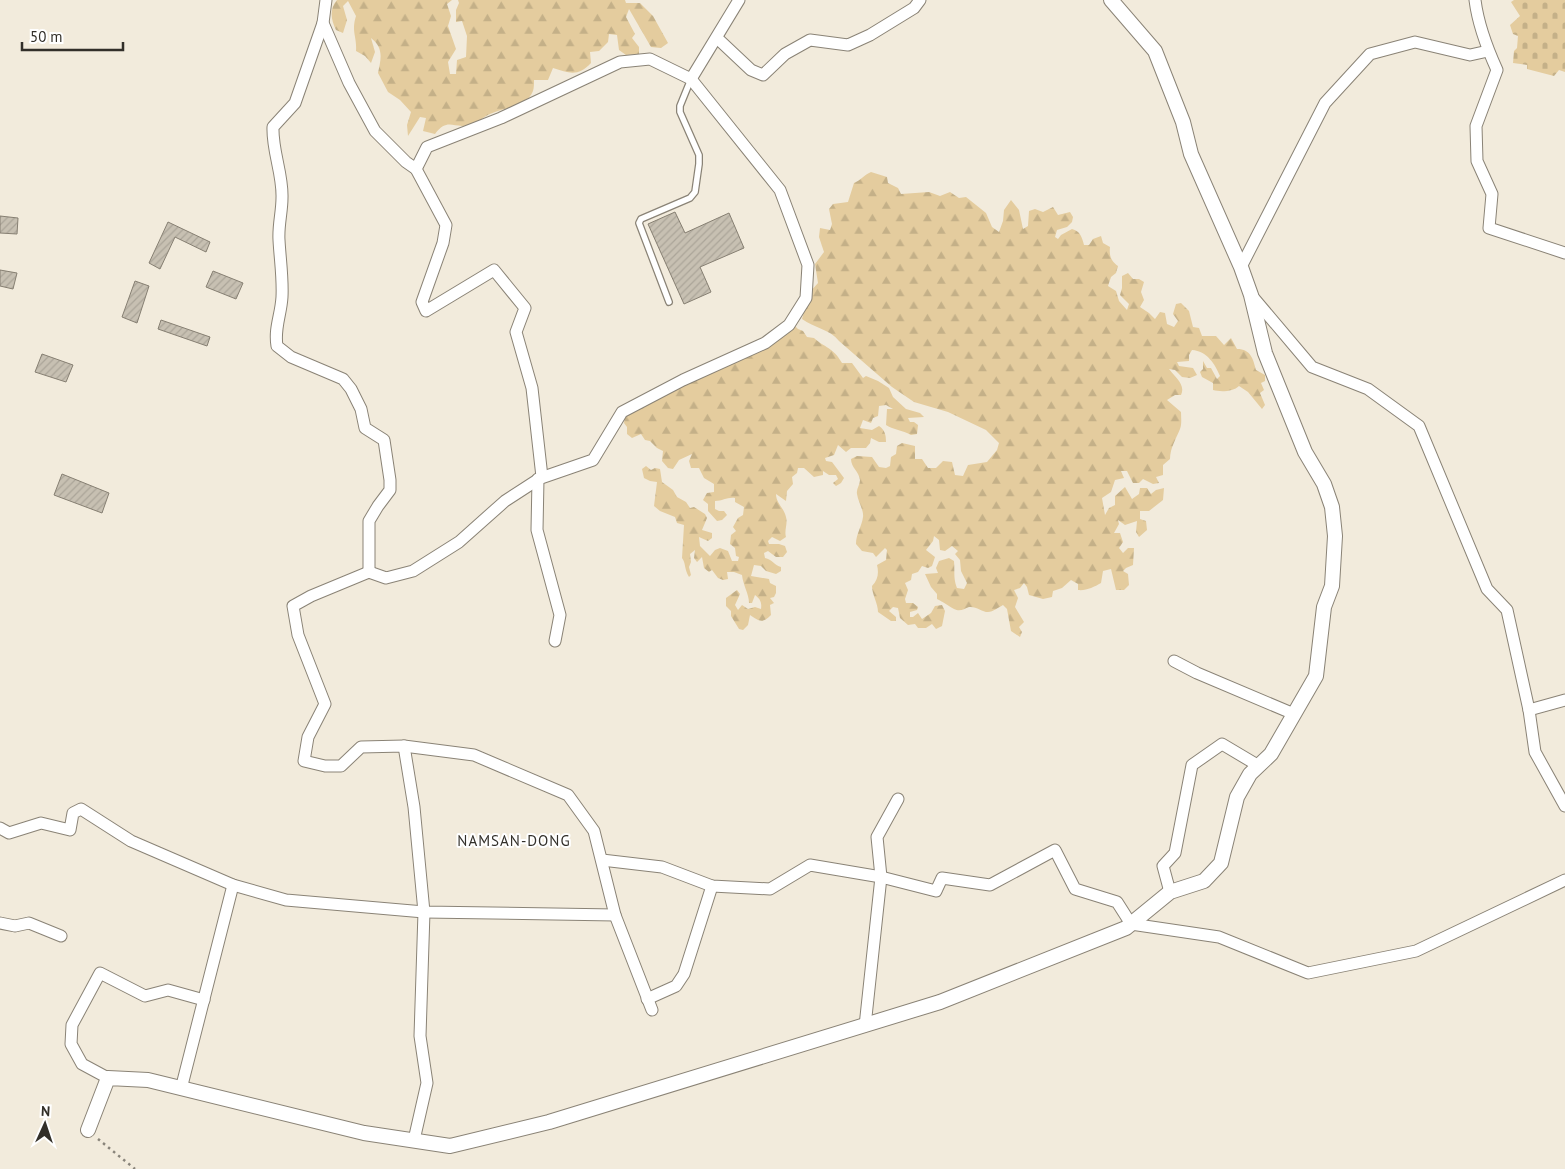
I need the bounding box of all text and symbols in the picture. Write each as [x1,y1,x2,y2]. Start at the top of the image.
scale bar [22,20,124,52]
text: 50 m [30,27,63,46]
district label: NAMSAN-DONG [457,831,571,850]
north arrow [20,1099,70,1149]
text: N [41,1102,51,1120]

